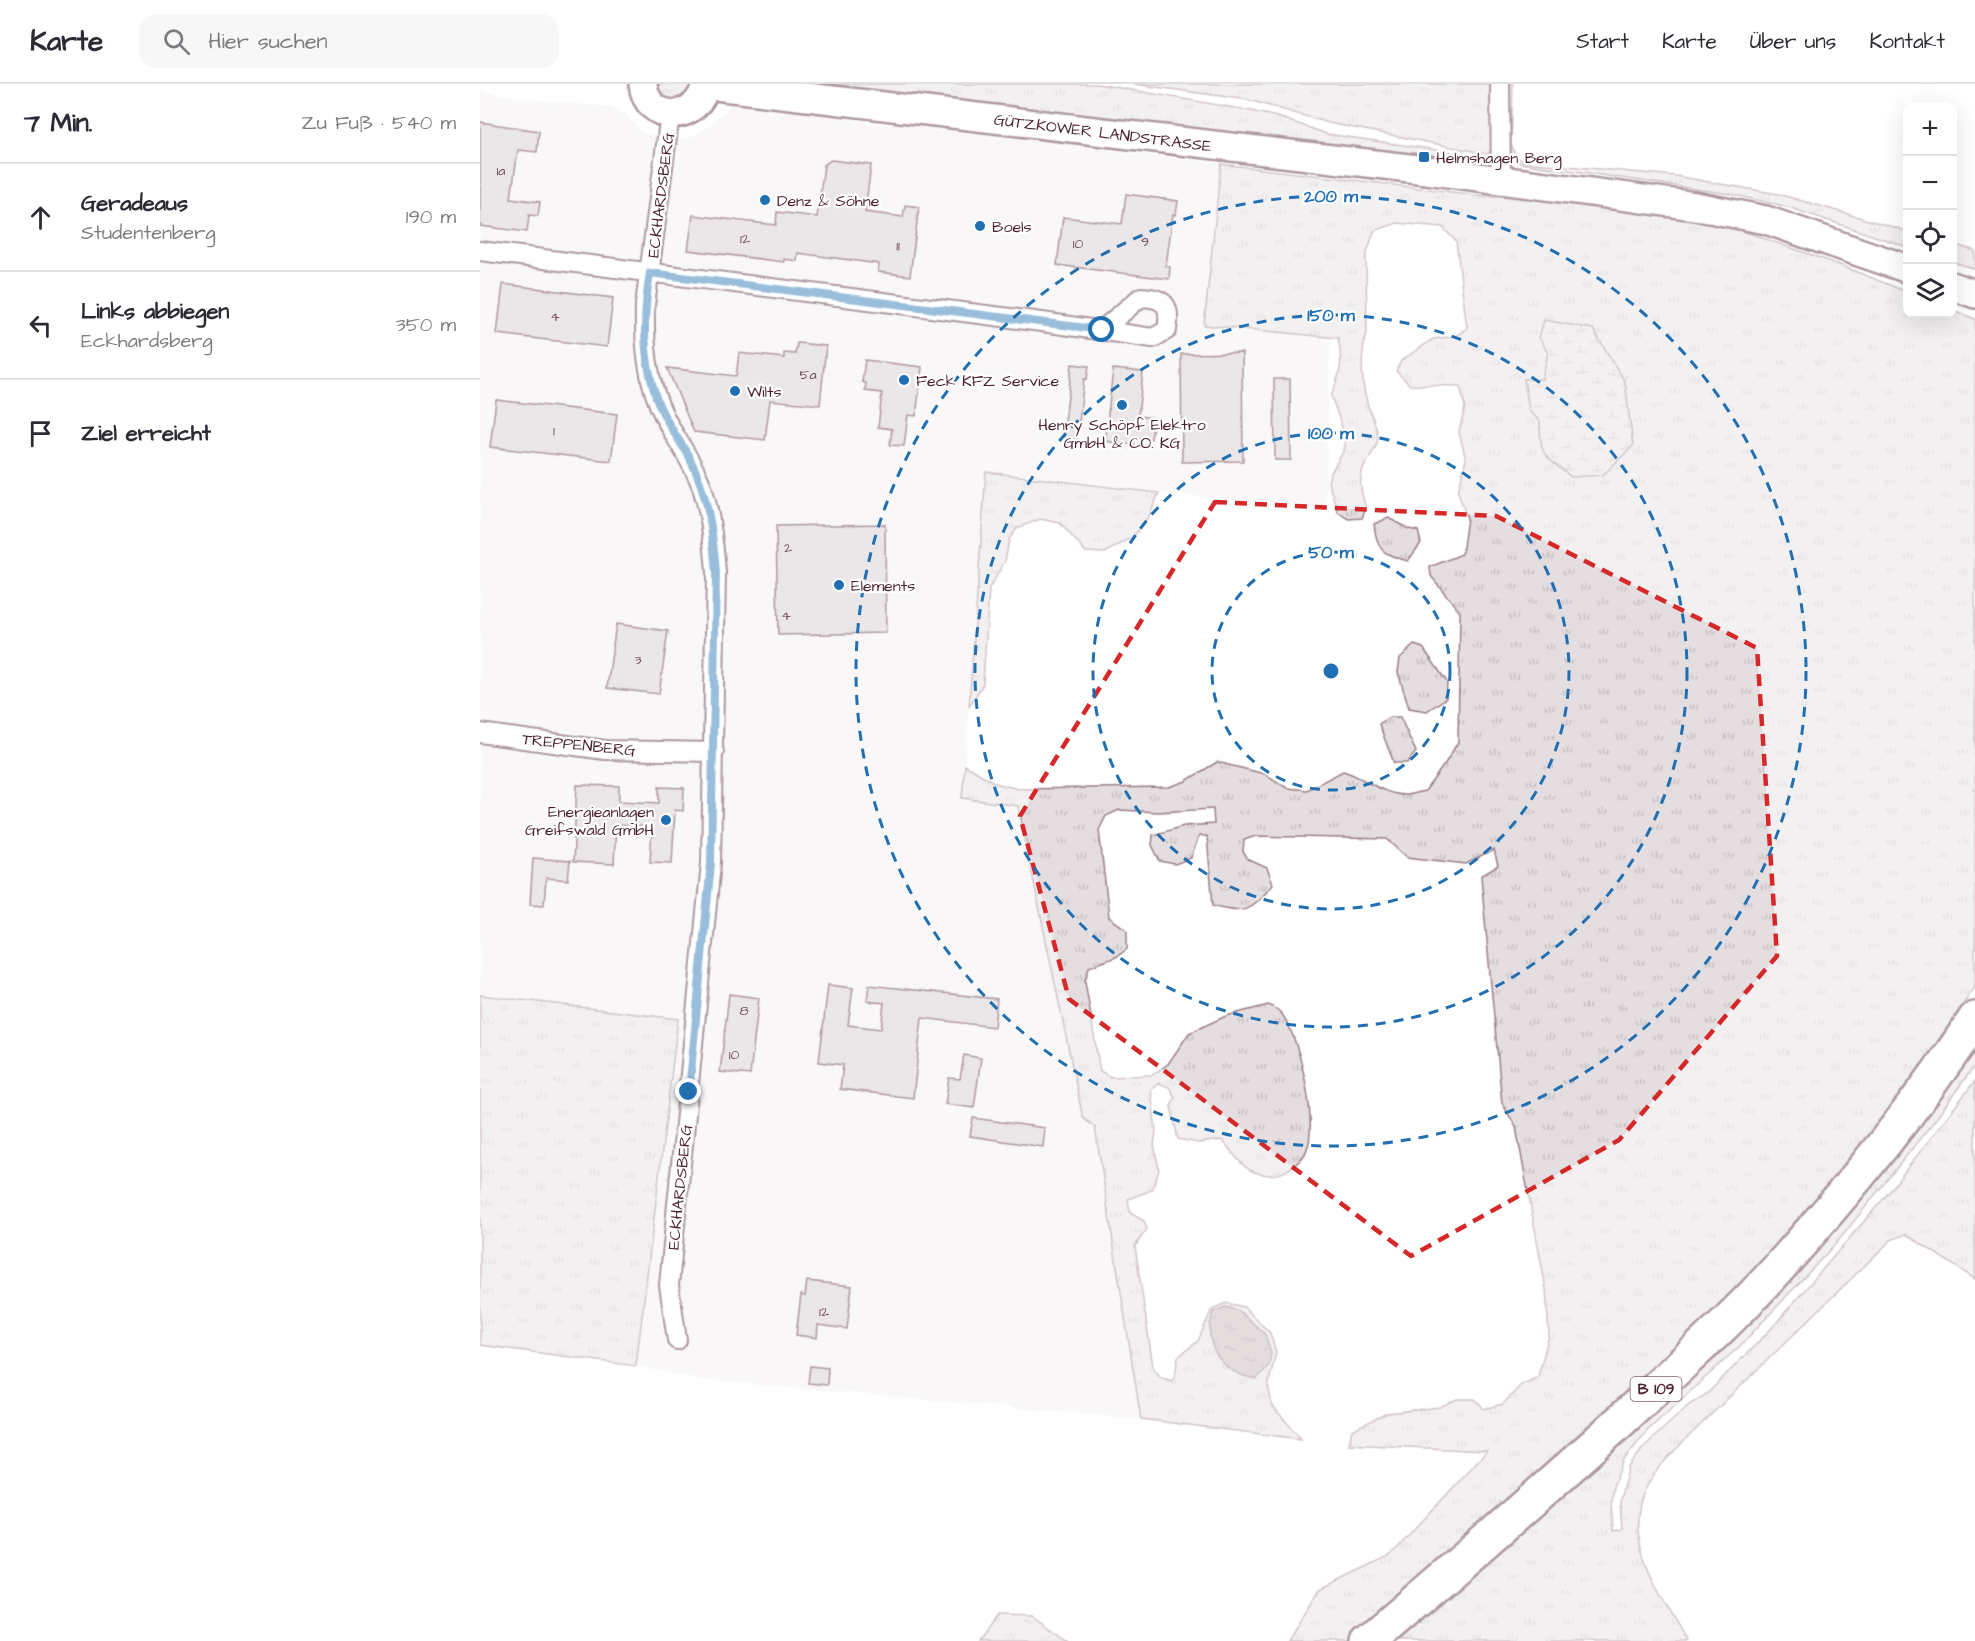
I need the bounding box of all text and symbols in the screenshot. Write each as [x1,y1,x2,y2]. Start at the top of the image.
search box [139,14,559,68]
text: Karte [30,22,103,61]
icon: search [160,25,193,58]
text: Hier suchen [208,26,328,57]
text: Start [1576,27,1629,56]
text: Karte [1662,27,1717,56]
text: Über uns [1750,27,1836,56]
text: Kontakt [1869,27,1945,56]
map controls [1903,102,1957,318]
button: + [1903,102,1957,156]
text: 7 Min. [24,105,93,141]
text: Zu Fuß · 540 m [301,109,456,137]
street label: GÜTZKOWER LANDSTRASSE [993,109,1213,157]
street label: ECKHARDSBERG [642,131,680,259]
place label: Helmshagen Berg [1436,147,1562,170]
marker: Helmshagen Berg [1417,150,1431,164]
button: − [1903,156,1957,210]
house number: 1a [497,161,505,181]
text: 200 m [1303,184,1359,209]
text: Geradeaus [81,188,188,219]
place label: Denz & Söhne [777,190,880,212]
marker: Denz & Söhne [758,193,772,207]
icon: ahead [24,201,57,234]
text: 190 m [406,203,456,231]
button: locate [1903,210,1957,264]
place label: Boels [992,216,1032,238]
text: Studentenberg [81,219,215,247]
marker: Boels [973,219,987,233]
house number: 12 [740,229,750,249]
house number: 9 [1141,232,1149,252]
house number: 10 [1073,234,1083,254]
house number: 11 [896,236,900,256]
button: layers [1903,264,1957,318]
text: Links abbiegen [81,296,229,327]
text: 150 m [1307,303,1356,328]
house number: 4 [550,307,560,327]
icon: left [24,309,57,342]
text: 350 m [395,311,456,339]
route start [1088,316,1114,342]
text: Eckhardsberg [81,327,213,355]
house number: 5a [799,365,817,385]
place label: Feck KFZ Service [916,370,1059,392]
marker: Feck KFZ Service [897,373,911,387]
place label: Wilts [747,381,781,403]
marker: Wilts [728,384,742,398]
marker: Henry Schöpf Elektro GmbH & CO. KG [1115,398,1129,412]
place label: Henry Schöpf Elektro GmbH & CO. KG [1038,414,1206,454]
icon: arrive [24,417,57,450]
text: Ziel erreicht [81,418,211,449]
house number: 1 [553,421,555,441]
text: 100 m [1308,421,1355,446]
house number: 2 [784,538,792,558]
text: 50 m [1308,540,1355,565]
place label: Elements [851,575,915,597]
marker: Elements [832,578,846,592]
house number: 4 [781,606,791,626]
house number: 3 [634,650,642,670]
centre of rings [1321,661,1341,681]
street label: TREPPENBERG [521,728,637,762]
place label: Energieanlagen Greifswald GmbH [525,801,654,841]
marker: Energieanlagen Greifswald GmbH [659,813,673,827]
house number: 8 [739,1001,749,1021]
house number: 10 [729,1045,739,1065]
route end [675,1078,701,1104]
street label: ECKHARDSBERG [662,1123,698,1251]
house number: 12 [819,1302,829,1322]
road number: B 109 [1630,1377,1682,1401]

